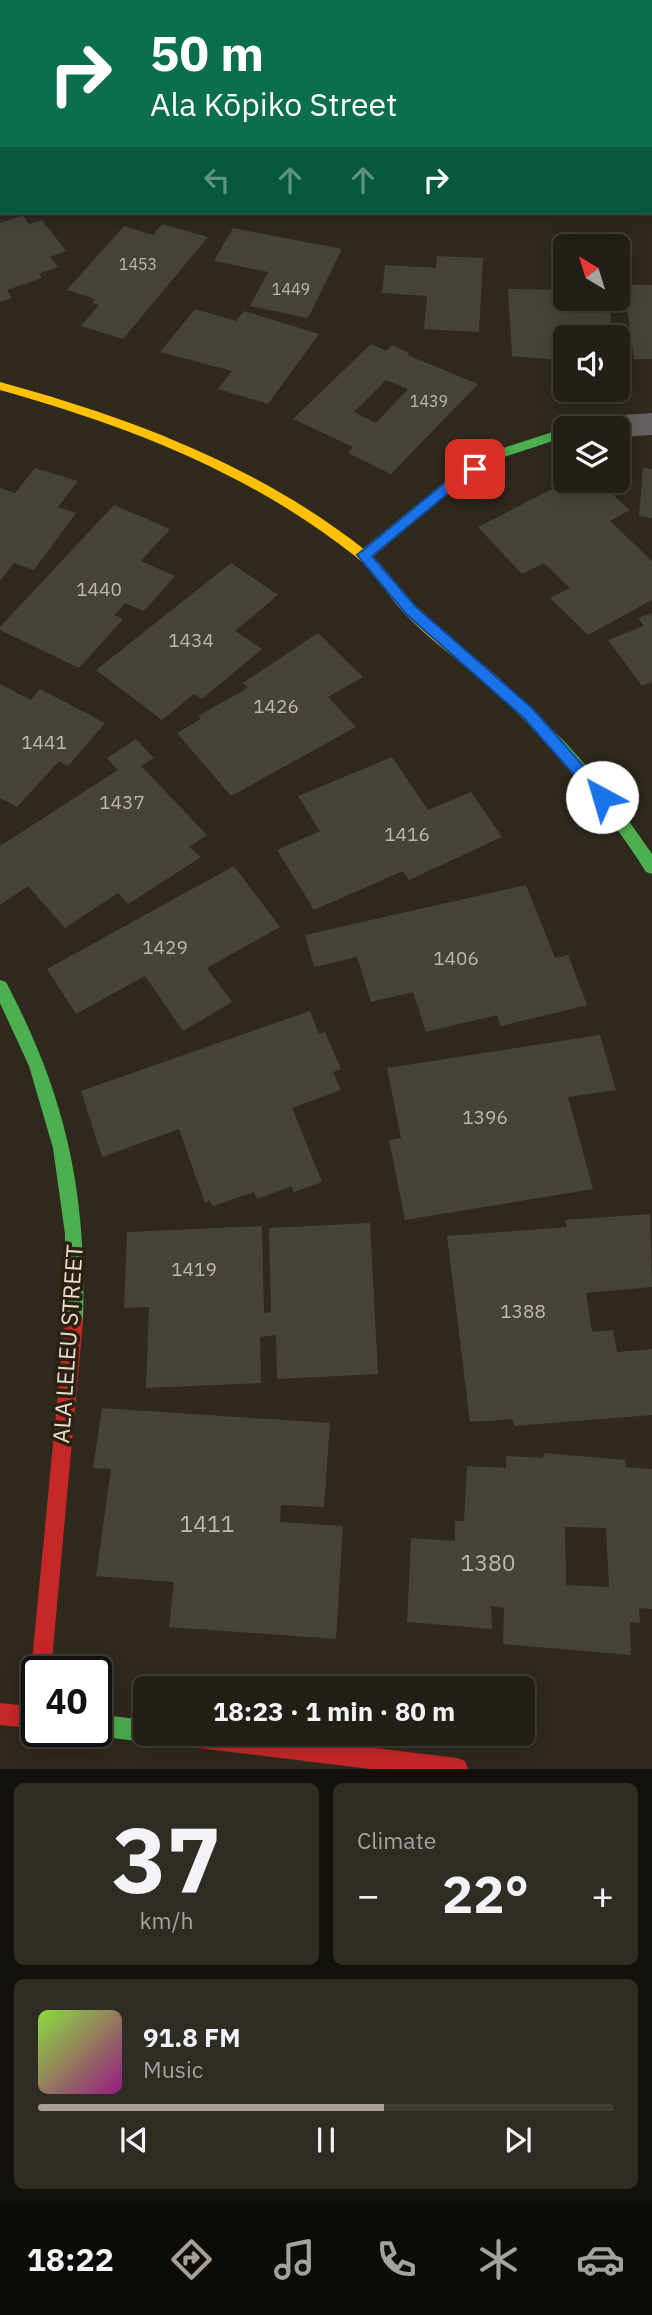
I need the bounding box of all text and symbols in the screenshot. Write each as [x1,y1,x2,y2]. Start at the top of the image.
text: 50 m [150,21,264,84]
icon: right [35,28,126,119]
text: Ala Kōpiko Street [150,83,397,125]
icon: left [198,161,236,199]
icon: ahead [271,161,309,199]
icon: ahead [344,161,382,199]
icon: right [417,161,455,199]
north arrow [553,234,630,312]
map controls [553,234,630,493]
house number: 1453 [119,254,157,274]
house number: 1449 [272,279,310,299]
button: sound [553,325,630,402]
house number: 1439 [410,391,448,411]
button: layers [553,416,630,493]
pin [445,439,505,499]
icon: arrive [456,450,494,488]
house number: 1440 [76,577,122,601]
house number: 1434 [168,628,214,652]
house number: 1426 [253,694,299,718]
house number: 1441 [21,730,67,754]
position arrow [565,760,639,834]
house number: 1437 [99,790,145,814]
house number: 1416 [384,822,430,846]
house number: 1429 [142,935,188,959]
house number: 1406 [433,946,479,970]
house number: 1396 [462,1105,508,1129]
street label: ALA LELEU STREET [45,1244,89,1444]
house number: 1419 [171,1257,217,1281]
house number: 1388 [500,1299,546,1323]
house number: 1411 [179,1508,235,1538]
house number: 1380 [460,1547,516,1577]
speed limit sign: 40 [21,1656,112,1747]
text: 18:23 · 1 min · 80 m [213,1694,455,1728]
text: 37 [112,1800,221,1918]
text: Climate [357,1825,436,1855]
text: 22° [442,1860,529,1927]
text: − [357,1870,380,1919]
text: + [591,1870,614,1919]
text: km/h [139,1905,194,1935]
text: 91.8 FM [143,2020,241,2054]
text: Music [143,2054,203,2084]
icon: previous [115,2121,153,2159]
icon: pause [307,2121,345,2159]
icon: next [499,2121,537,2159]
icon: directions [167,2235,216,2284]
icon: music [270,2235,319,2284]
icon: phone [372,2235,421,2284]
icon: climate [474,2235,523,2284]
icon: car [576,2235,625,2284]
text: 18:22 [27,2238,114,2280]

